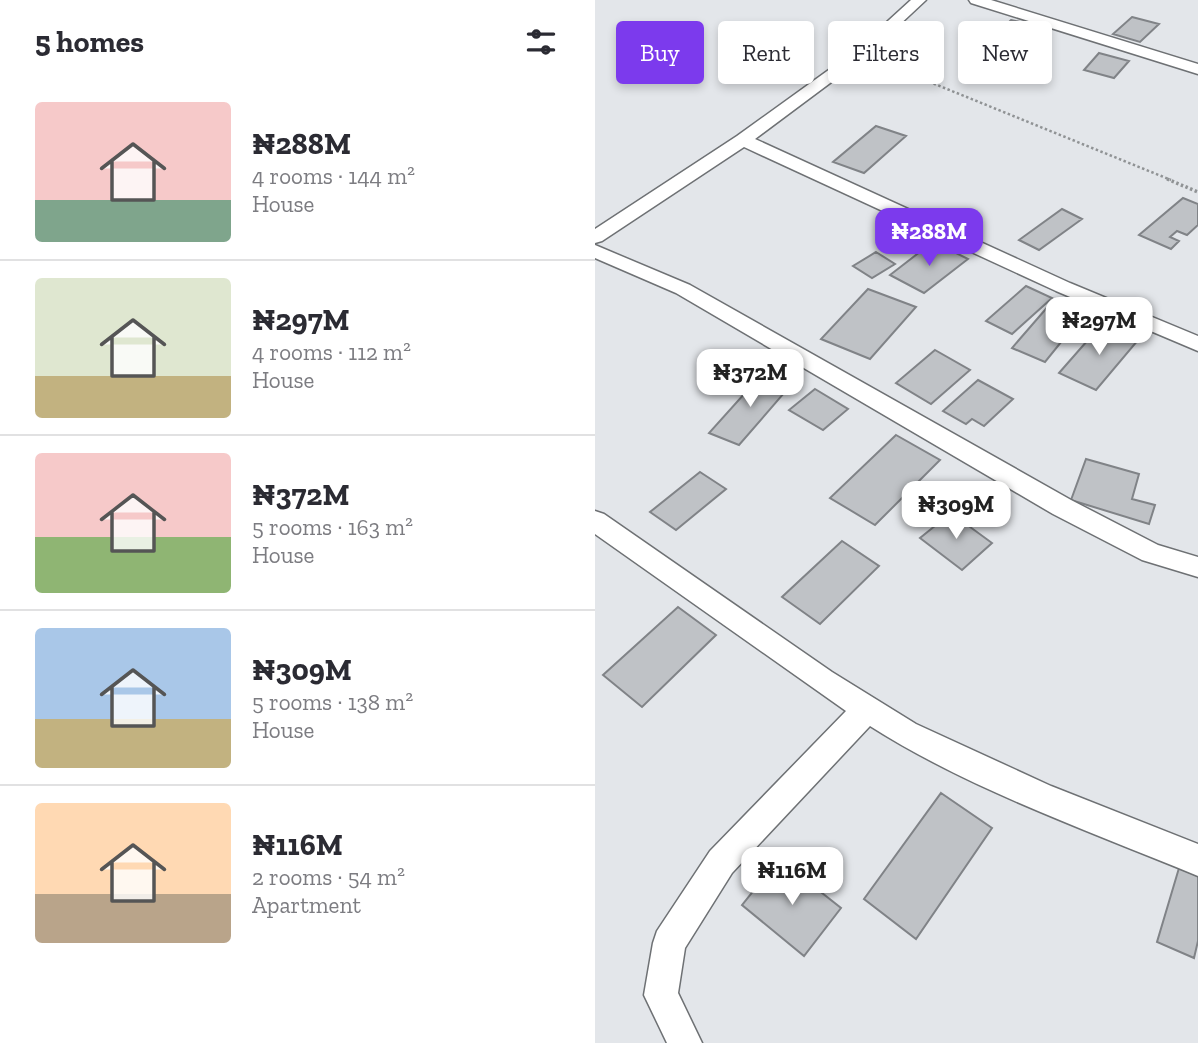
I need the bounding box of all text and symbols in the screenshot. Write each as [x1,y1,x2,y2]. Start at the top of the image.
chip: Buy [616,21,704,84]
chip: Rent [718,21,814,84]
chip: Filters [828,21,944,84]
chip: New [958,21,1052,84]
icon: filters [522,23,560,61]
text: 5 homes [35,24,144,60]
text: ₦288M [252,126,351,162]
icon: home [91,130,175,214]
text: 4 rooms · 144 m² [252,162,415,190]
text: House [252,190,314,218]
pin: ₦288M [880,208,978,268]
text: ₦288M [891,217,967,245]
pin: ₦297M [1050,298,1148,357]
text: ₦297M [252,302,350,338]
icon: home [91,306,175,390]
text: ₦297M [1062,306,1136,334]
text: 4 rooms · 112 m² [252,338,411,366]
pin: ₦372M [701,350,799,409]
text: ₦372M [713,358,787,386]
text: House [252,366,314,394]
text: ₦372M [252,477,349,513]
icon: home [91,481,175,565]
pin: ₦309M [907,482,1005,541]
text: ₦309M [918,490,994,518]
text: 5 rooms · 163 m² [252,513,413,541]
text: House [252,541,314,569]
text: ₦309M [252,652,352,688]
icon: home [91,656,175,740]
text: 5 rooms · 138 m² [252,688,413,716]
text: House [252,716,314,744]
text: ₦116M [252,827,343,863]
icon: home [91,831,175,915]
pin: ₦116M [743,848,841,907]
text: ₦116M [757,856,827,884]
text: 2 rooms · 54 m² [252,863,405,891]
text: Apartment [252,891,361,919]

